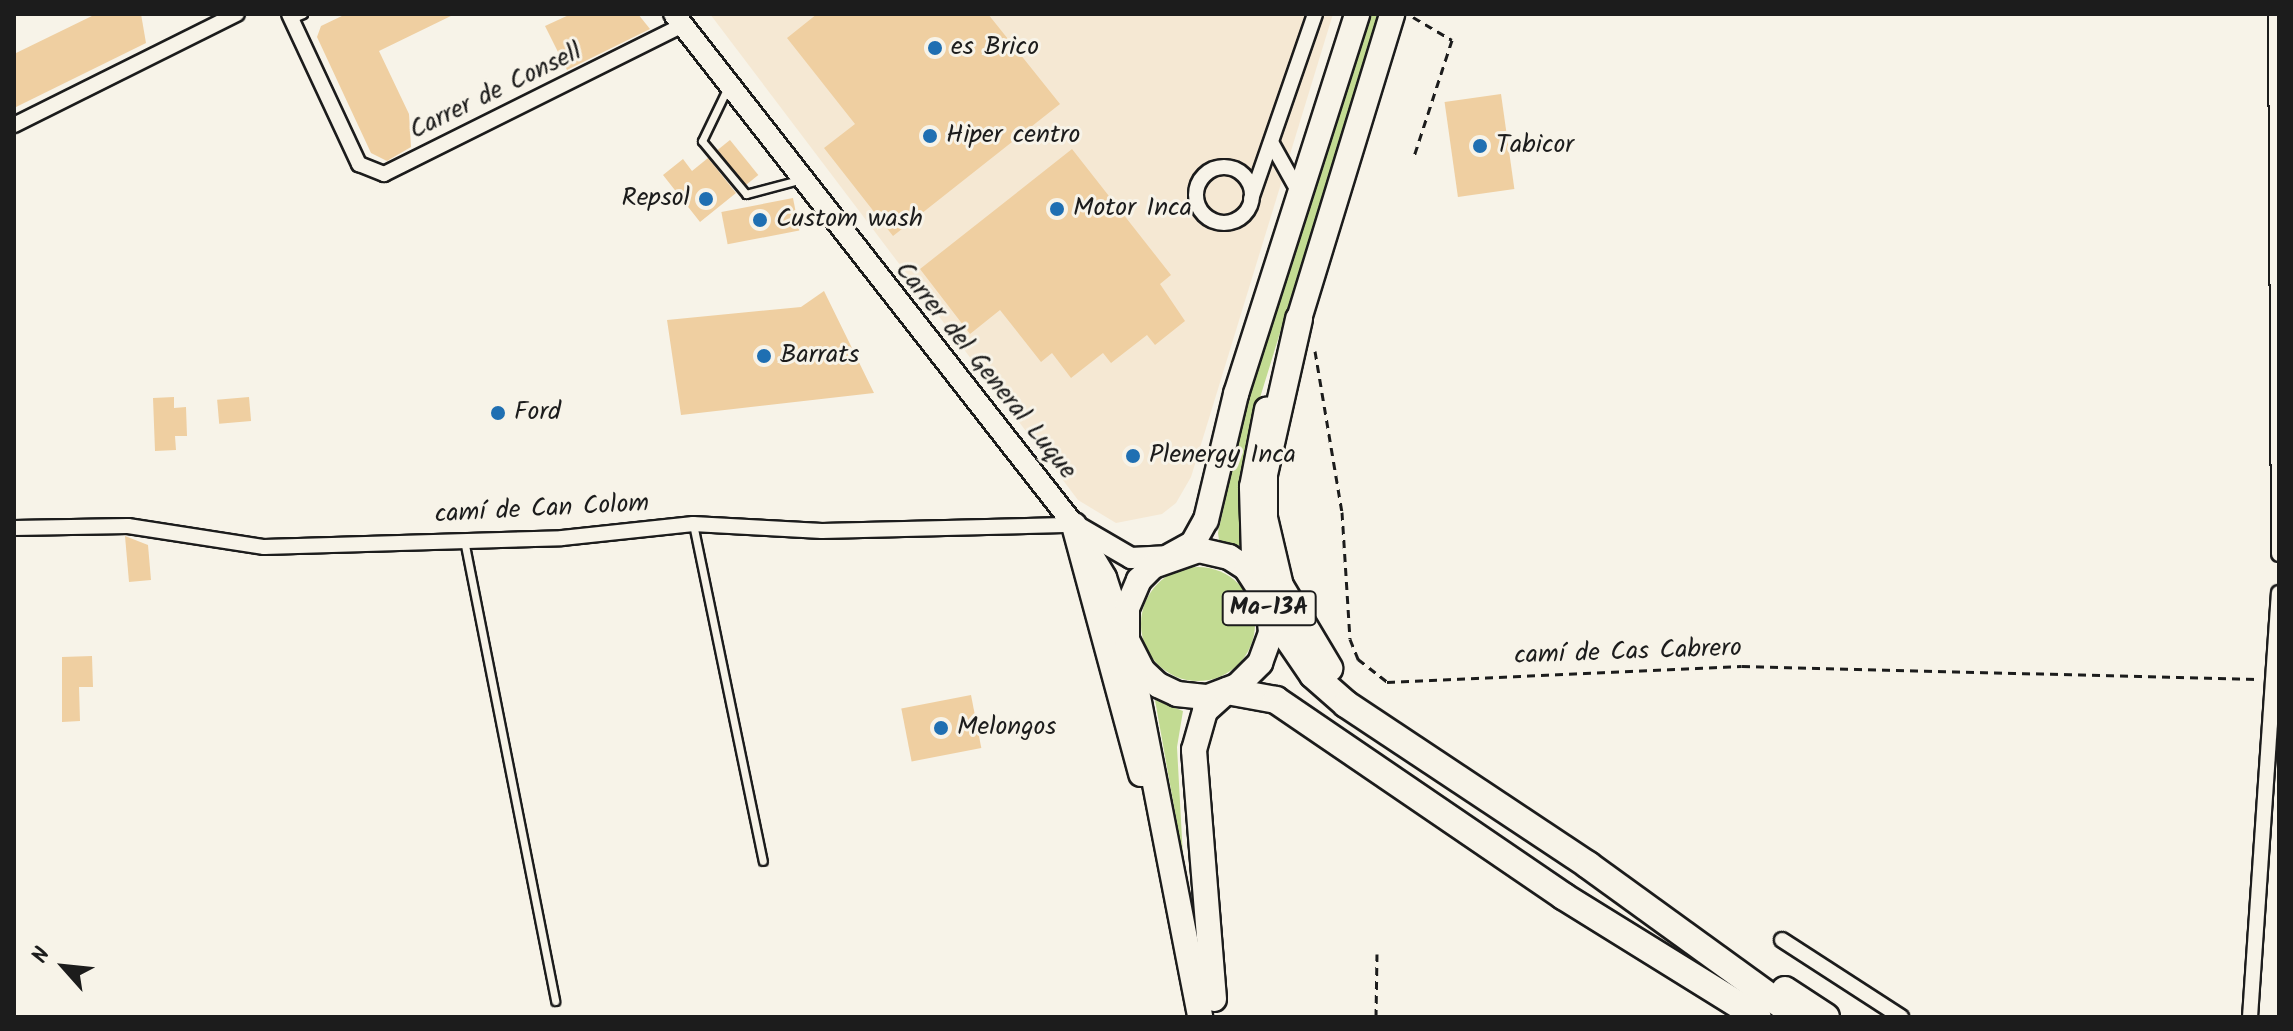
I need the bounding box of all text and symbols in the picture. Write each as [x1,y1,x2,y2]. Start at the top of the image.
place label: es Brico [951,32,1039,64]
street label: Carrer de Consell [405,37,587,147]
marker: es Brico [926,39,944,57]
place label: Hiper centro [946,120,1080,152]
marker: Hiper centro [921,127,939,145]
place label: Tabicor [1496,130,1574,162]
marker: Tabicor [1471,137,1489,155]
place label: Repsol [621,183,690,215]
marker: Repsol [697,190,715,208]
place label: Motor Inca [1073,193,1192,225]
marker: Motor Inca [1048,200,1066,218]
place label: Custom wash [776,204,923,236]
marker: Custom wash [751,211,769,229]
street label: Carrer del General Luque [888,256,1082,486]
place label: Barrats [780,340,859,372]
marker: Barrats [755,347,773,365]
place label: Ford [514,397,561,429]
marker: Ford [489,404,507,422]
place label: Plenergy Inca [1149,440,1296,472]
marker: Plenergy Inca [1124,447,1142,465]
street label: camí de Can Colom [434,489,650,531]
road number: Ma-13A [1221,588,1317,628]
street label: camí de Cas Cabrero [1514,633,1742,673]
place label: Melongos [957,712,1056,744]
marker: Melongos [932,719,950,737]
north arrow [24,927,104,1007]
text: N [23,942,61,970]

